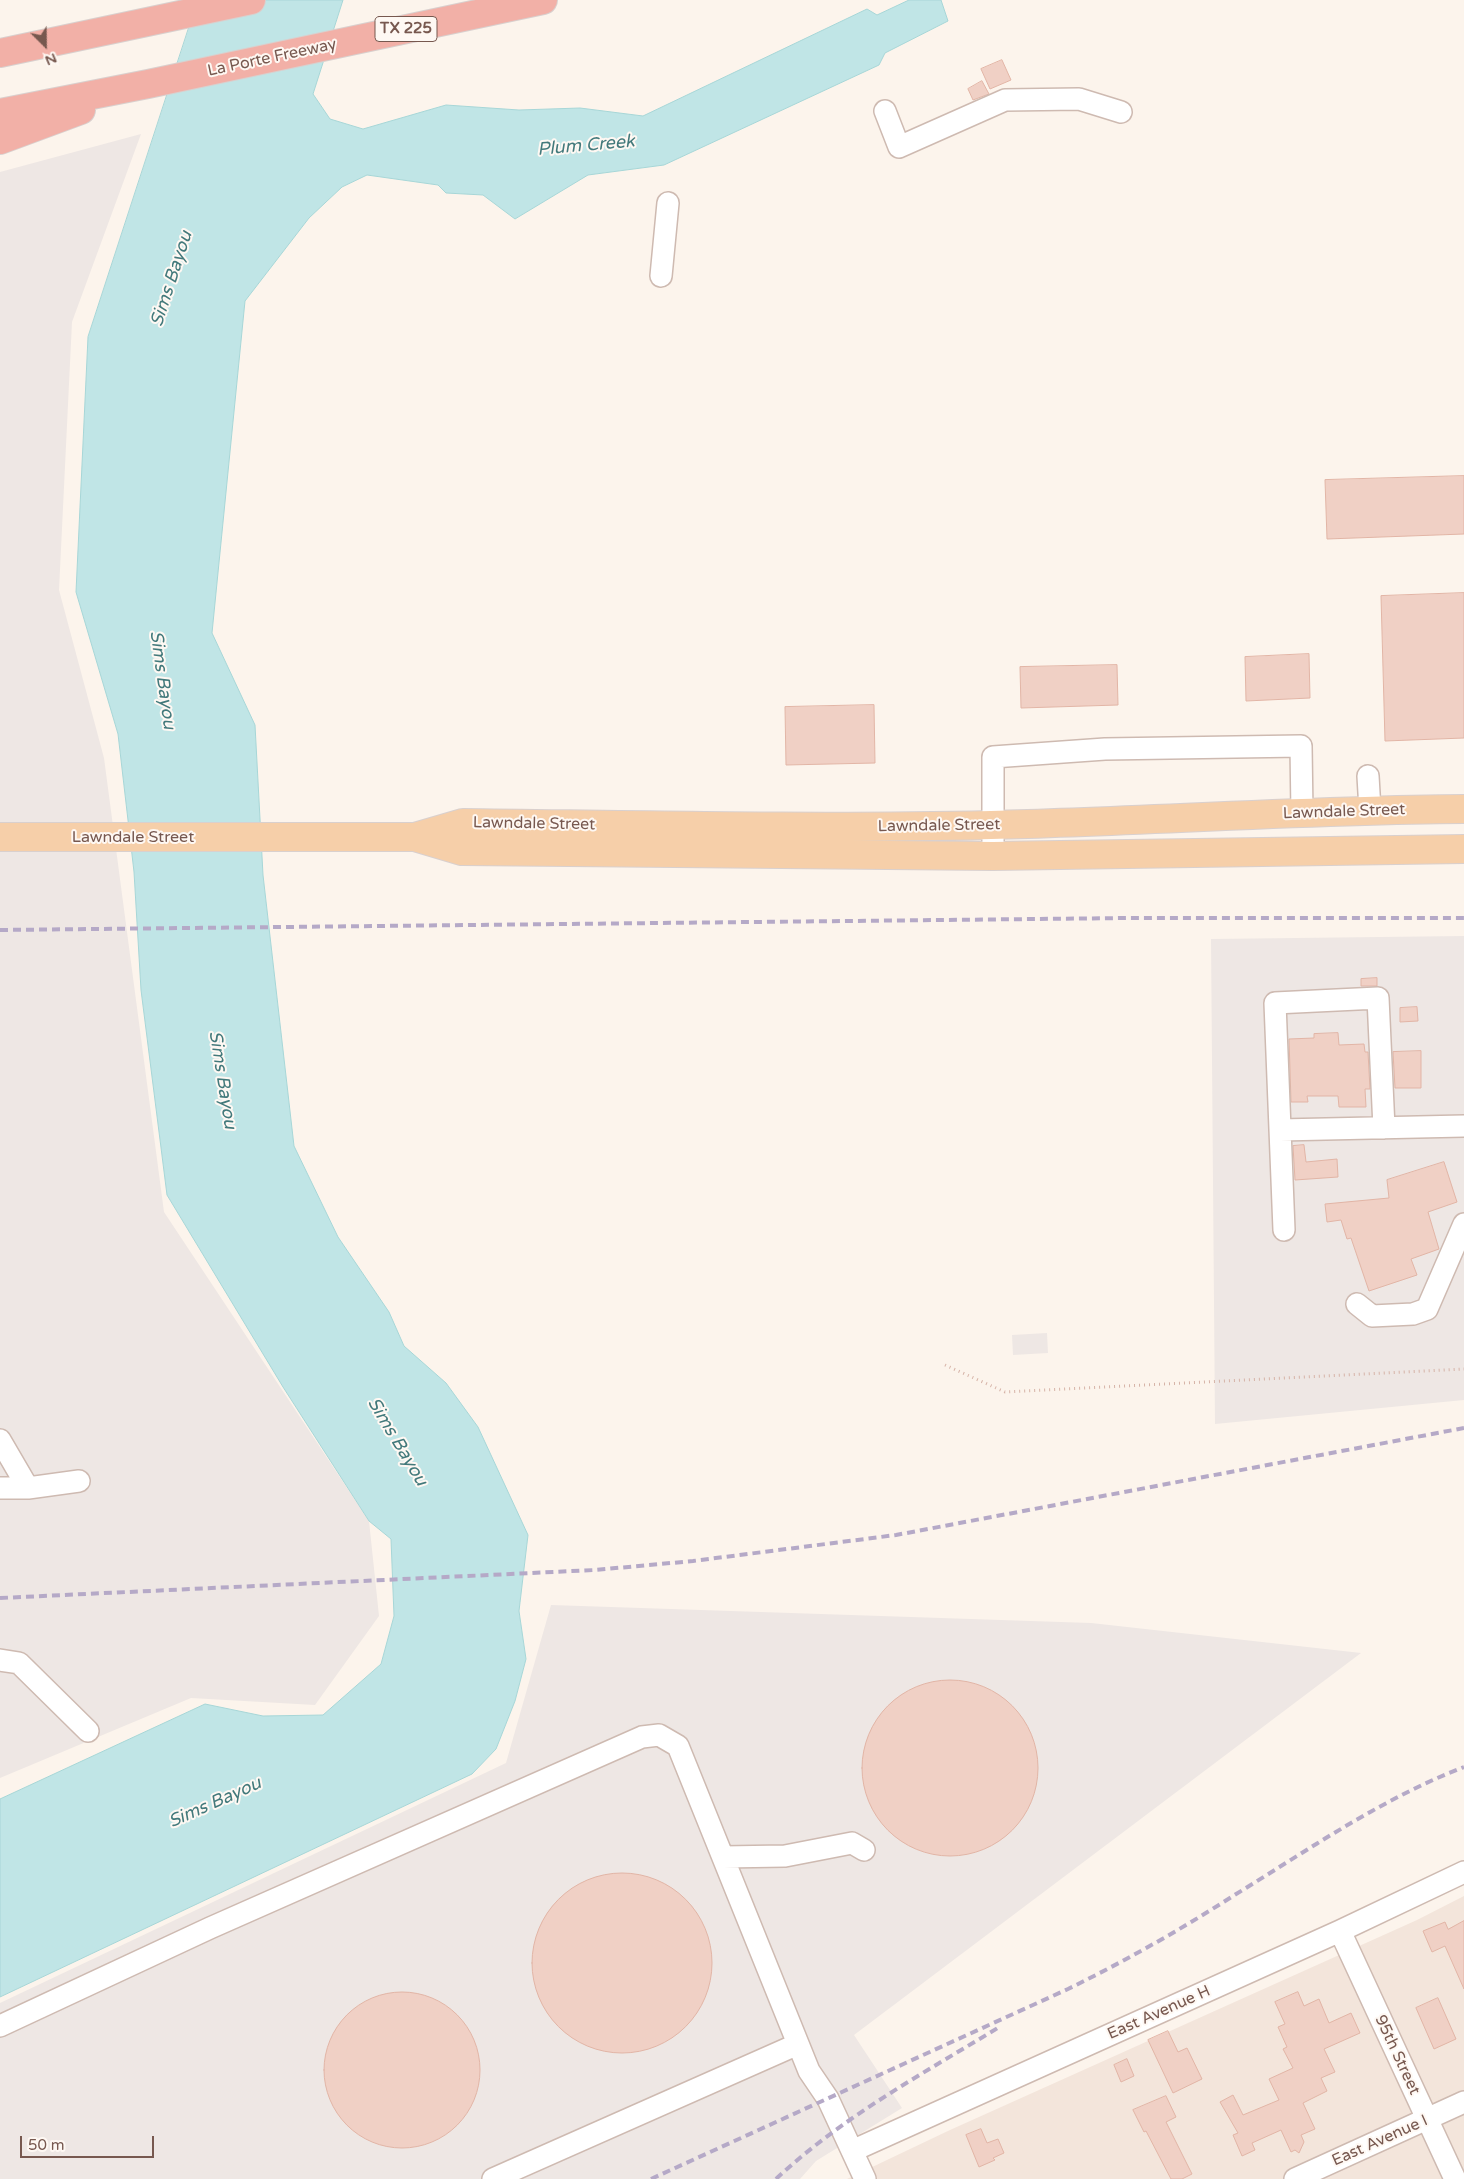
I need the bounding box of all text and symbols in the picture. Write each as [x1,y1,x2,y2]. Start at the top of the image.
road number: TX 225 [375,16,437,42]
north arrow [20,20,70,70]
street label: La Porte Freeway [206,35,338,81]
text: N [43,49,60,69]
water label: Plum Creek [536,131,636,161]
water label: Sims Bayou [146,229,198,329]
water label: Sims Bayou [144,629,180,731]
street label: Lawndale Street [1282,800,1406,824]
street label: Lawndale Street [473,813,595,835]
street label: Lawndale Street [878,815,1000,837]
street label: Lawndale Street [72,828,194,848]
water label: Sims Bayou [204,1029,240,1131]
water label: Sims Bayou [362,1394,432,1490]
water label: Sims Bayou [165,1773,265,1833]
street label: East Avenue H [1105,1982,1213,2044]
street label: 95th Street [1370,2012,1424,2098]
street label: East Avenue I [1329,2111,1431,2171]
scale bar [22,2126,156,2158]
text: 50 m [28,2136,65,2154]

